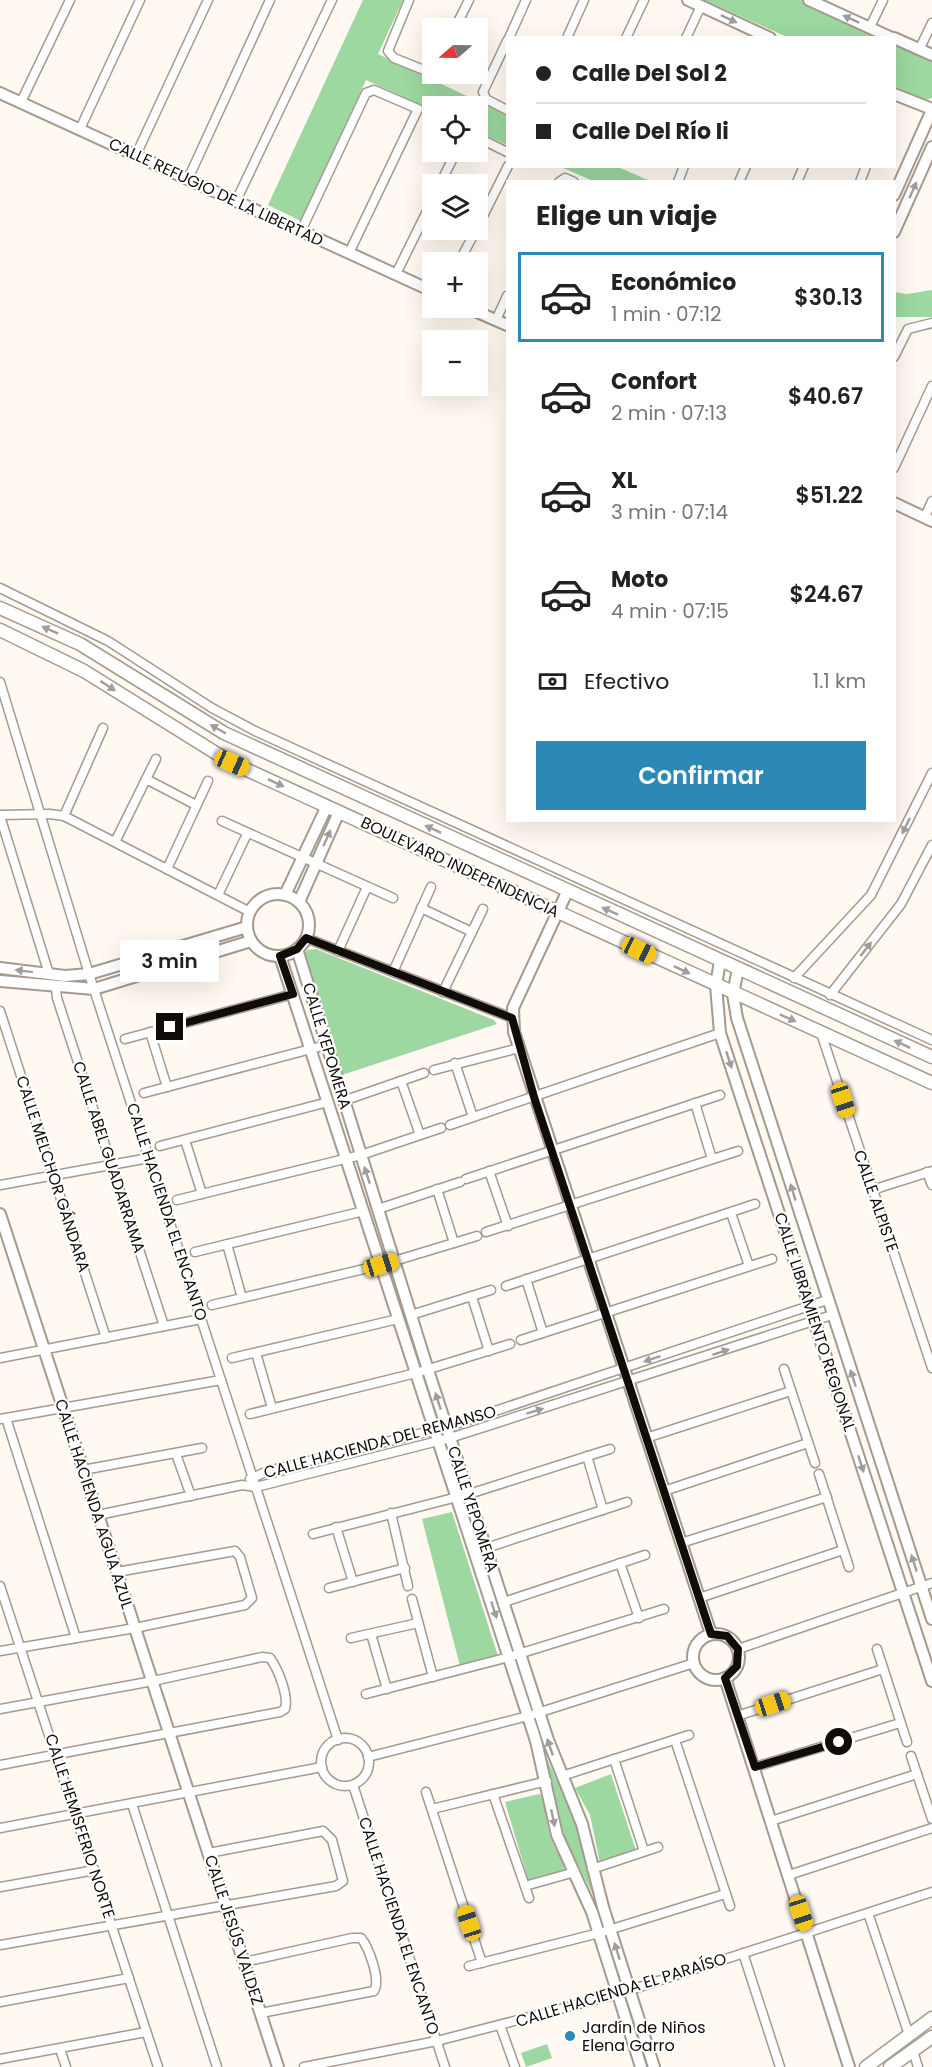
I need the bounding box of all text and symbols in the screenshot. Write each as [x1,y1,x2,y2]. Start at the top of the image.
one-way arrow [721,14,738,23]
one-way arrow [842,14,859,23]
north arrow [422,18,488,84]
map controls [422,18,488,396]
text: Calle Del Sol 2 [572,58,727,89]
button: locate [422,96,488,162]
text: Calle Del Río Ii [572,116,729,147]
street label: CALLE REFUGIO DE LA LIBERTAD [105,132,327,252]
button: layers [422,174,488,240]
one-way arrow [908,180,918,198]
text: Elige un viaje [536,197,717,234]
button: + [422,252,488,318]
text: Económico [611,267,736,298]
icon: car [539,270,593,324]
text: $30.13 [794,282,863,313]
text: 1 min · 07:12 [611,300,722,328]
button: − [422,330,488,396]
text: Confort [611,366,697,397]
icon: car [539,369,593,423]
text: $40.67 [788,381,863,412]
text: 2 min · 07:13 [611,399,727,427]
text: XL [611,465,637,496]
icon: car [539,468,593,522]
text: $51.22 [796,480,863,511]
text: 3 min · 07:14 [611,498,728,526]
text: Moto [611,564,668,595]
icon: car [539,567,593,621]
text: $24.67 [790,579,863,610]
text: 4 min · 07:15 [611,597,729,625]
one-way arrow [42,626,59,635]
icon: cash [536,665,569,698]
text: Efectivo [584,666,669,697]
text: 1.1 km [813,667,866,695]
one-way arrow [99,680,116,691]
one-way arrow [209,724,226,734]
button: Confirmar [536,741,866,810]
car [212,747,252,779]
one-way arrow [268,779,285,788]
street label: BOULEVARD INDEPENDENCIA [357,811,563,923]
one-way arrow [901,817,911,834]
one-way arrow [424,825,441,834]
one-way arrow [322,828,332,846]
one-way arrow [600,906,618,916]
car [619,934,659,966]
callout: 3 min [120,940,219,982]
one-way arrow [860,941,873,957]
text: 3 min [141,947,198,975]
one-way arrow [14,966,33,975]
one-way arrow [674,966,691,975]
street label: CALLE YEPOMERA [297,980,357,1112]
route end [156,1013,183,1040]
one-way arrow [780,1013,798,1023]
one-way arrow [893,1039,911,1049]
one-way arrow [724,1051,734,1069]
street label: CALLE ABEL GUADARRAMA [67,1058,151,1256]
street label: CALLE MELCHOR GÁNDARA [10,1073,96,1275]
car [829,1080,857,1120]
street label: CALLE HACIENDA EL ENCANTO [121,1100,213,1324]
street label: CALLE ALPISTE [848,1147,904,1255]
one-way arrow [362,1166,371,1184]
one-way arrow [788,1183,797,1201]
street label: CALLE LIBRAMIENTO REGIONAL [769,1209,861,1435]
car [361,1251,401,1279]
one-way arrow [712,1346,730,1356]
one-way arrow [643,1355,661,1364]
one-way arrow [848,1369,857,1387]
one-way arrow [433,1392,443,1410]
street label: CALLE HACIENDA AGUA AZUL [49,1396,139,1612]
street label: CALLE HACIENDA DEL REMANSO [261,1400,499,1484]
one-way arrow [526,1406,544,1416]
street label: CALLE YEPOMERA [442,1443,504,1575]
one-way arrow [857,1455,867,1473]
one-way arrow [908,1554,918,1572]
one-way arrow [490,1601,499,1619]
car [753,1690,793,1718]
route start [825,1728,852,1755]
street label: CALLE HEMISFERIO NORTE [39,1731,121,1921]
one-way arrow [545,1738,555,1756]
one-way arrow [549,1808,558,1827]
street label: CALLE HACIENDA EL ENCANTO [353,1814,445,2038]
street label: CALLE JESÚS VALDEZ [199,1852,269,2008]
car [787,1893,815,1933]
car [455,1903,483,1943]
one-way arrow [612,1942,622,1960]
street label: CALLE HACIENDA EL PARAÍSO [513,1947,729,2033]
place label: Jardín de Niños Elena Garro [582,2016,706,2057]
marker: Jardín de Niños Elena Garro [563,2029,577,2043]

